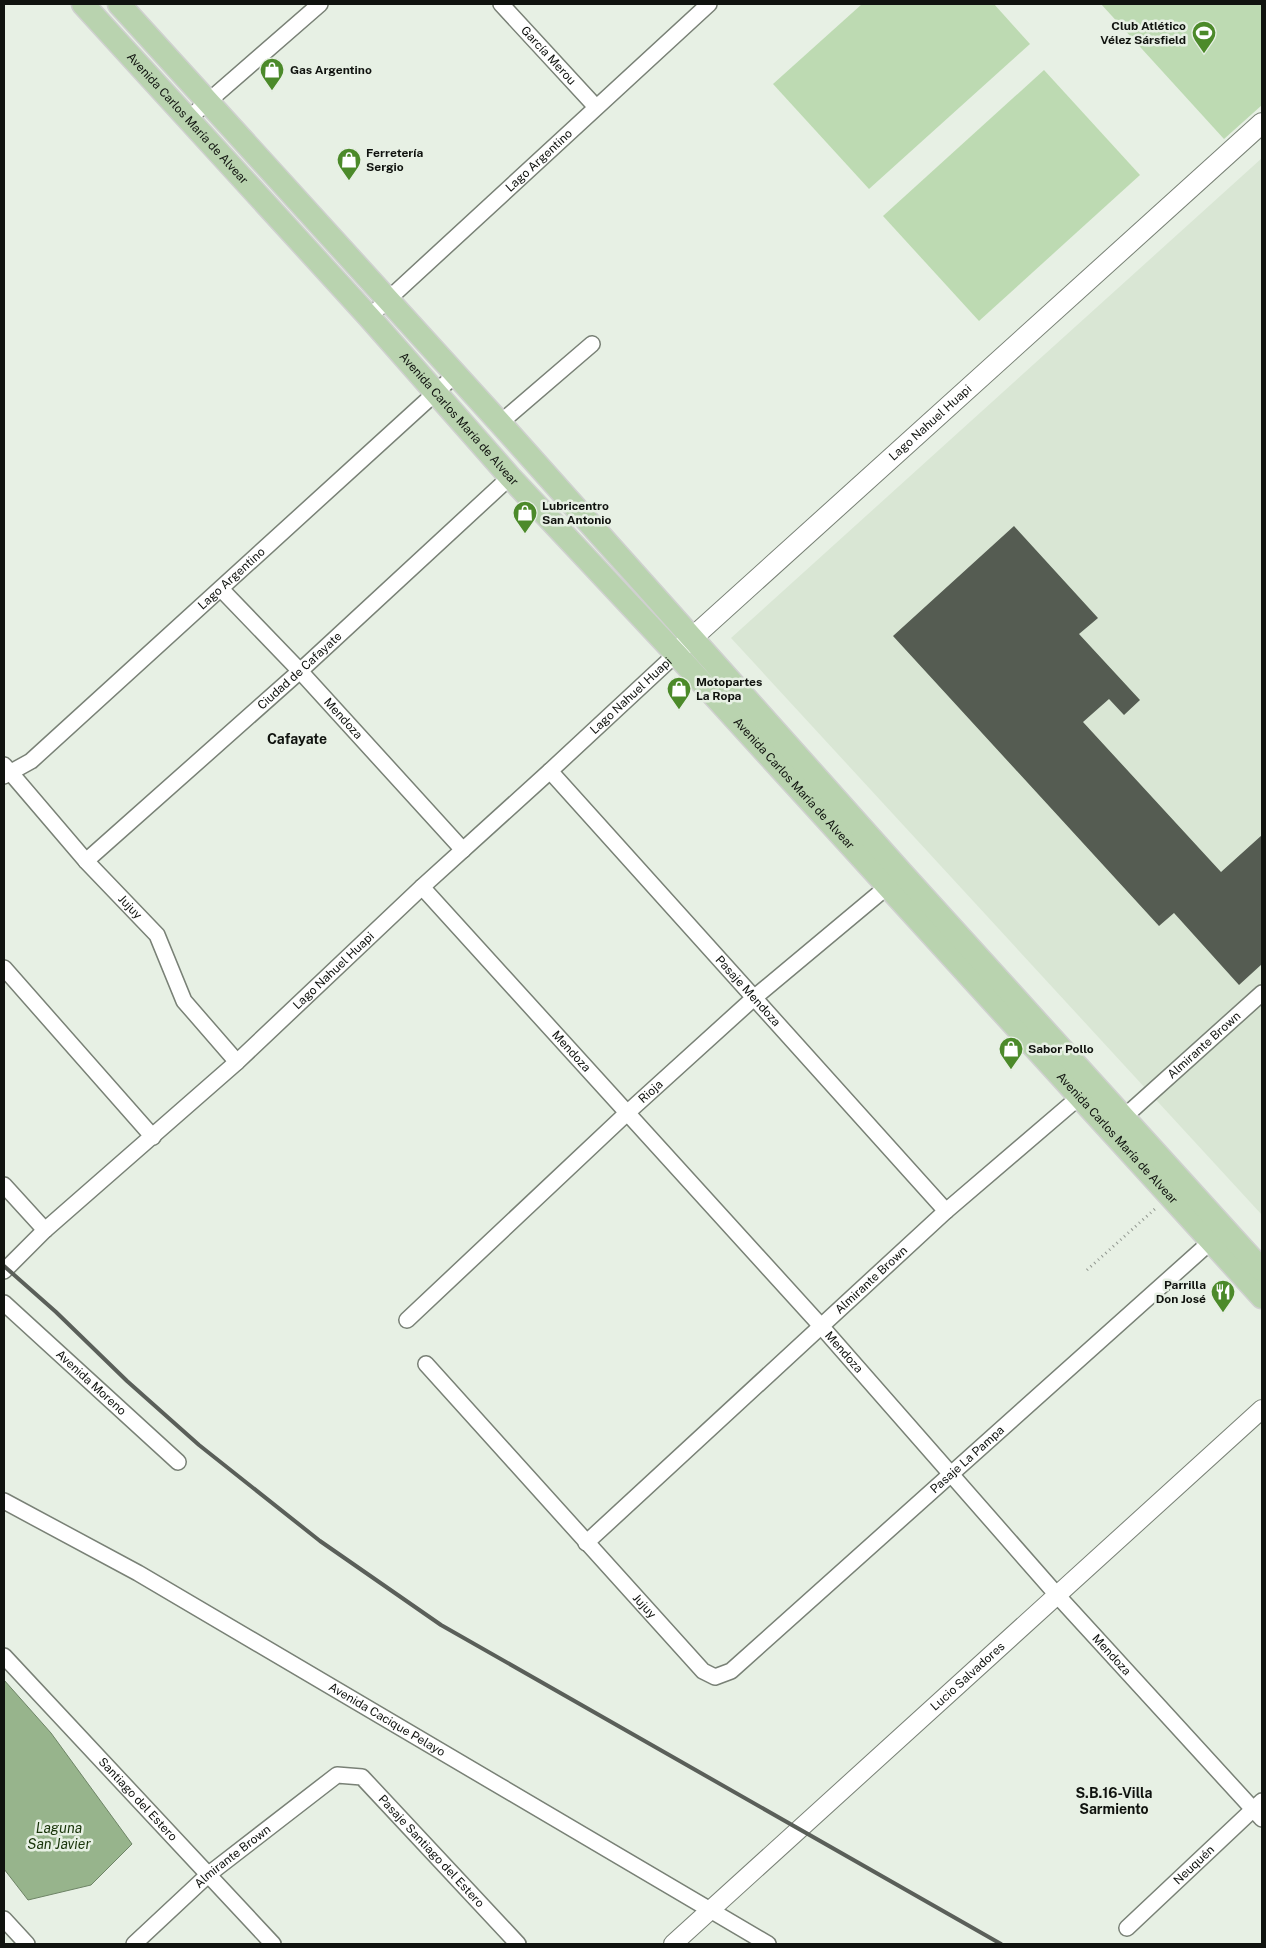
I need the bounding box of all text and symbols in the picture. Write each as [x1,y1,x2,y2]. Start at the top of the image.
place label: Club Atlético Vélez Sársfield [1100,19,1186,47]
sports icon: Club Atlético Vélez Sársfield [1191,20,1217,54]
street label: García Merou [518,23,579,88]
street label: Avenida Carlos María de Alvear [124,50,251,187]
shop icon: Gas Argentino [259,57,285,91]
place label: Gas Argentino [290,63,372,77]
street label: Lago Argentino [503,126,575,195]
place label: Ferretería Sergio [366,146,423,174]
shop icon: Ferretería Sergio [336,147,362,181]
street label: Avenida Carlos María de Alvear [397,350,522,489]
street label: Lago Nahuel Huapi [886,382,974,464]
place label: Lubricentro San Antonio [542,499,611,527]
shop icon: Lubricentro San Antonio [512,500,538,534]
street label: Lago Argentino [195,544,268,612]
street label: Ciudad de Cafayate [255,629,345,712]
street label: Lago Nahuel Huapi [587,655,675,737]
place label: Motopartes La Ropa [696,675,762,703]
shop icon: Motopartes La Ropa [666,676,692,710]
street label: Mendoza [321,695,365,742]
street label: Avenida Carlos María de Alvear [731,715,858,852]
district label: Cafayate [267,731,327,747]
street label: Jujuy [115,892,145,922]
street label: Lago Nahuel Huapi [290,929,377,1012]
street label: Pasaje Mendoza [713,953,783,1029]
street label: Almirante Brown [1165,1009,1243,1081]
street label: Mendoza [549,1028,594,1075]
shop icon: Sabor Pollo [998,1036,1024,1070]
place label: Sabor Pollo [1028,1042,1094,1056]
street label: Avenida Carlos María de Alvear [1054,1070,1181,1207]
street label: Rioja [636,1077,666,1106]
street label: Almirante Brown [832,1243,910,1317]
place label: Parrilla Don José [1156,1278,1206,1306]
restaurant icon: Parrilla Don José [1210,1279,1236,1313]
street label: Mendoza [822,1329,866,1376]
street label: Avenida Moreno [53,1347,129,1418]
street label: Pasaje La Pampa [927,1423,1007,1496]
street label: Jujuy [630,1591,659,1622]
street label: Mendoza [1089,1631,1134,1678]
street label: Lucio Salvadores [928,1639,1007,1714]
street label: Avenida Cacique Pelayo [326,1680,448,1759]
street label: Santiago del Estero [95,1755,180,1844]
district label: S.B.16-Villa Sarmiento [1075,1785,1153,1817]
street label: Pasaje Santiago del Estero [375,1792,487,1910]
water label: Laguna San Javier [27,1820,91,1852]
street label: Almirante Brown [192,1822,273,1891]
street label: Neuquén [1171,1842,1217,1887]

